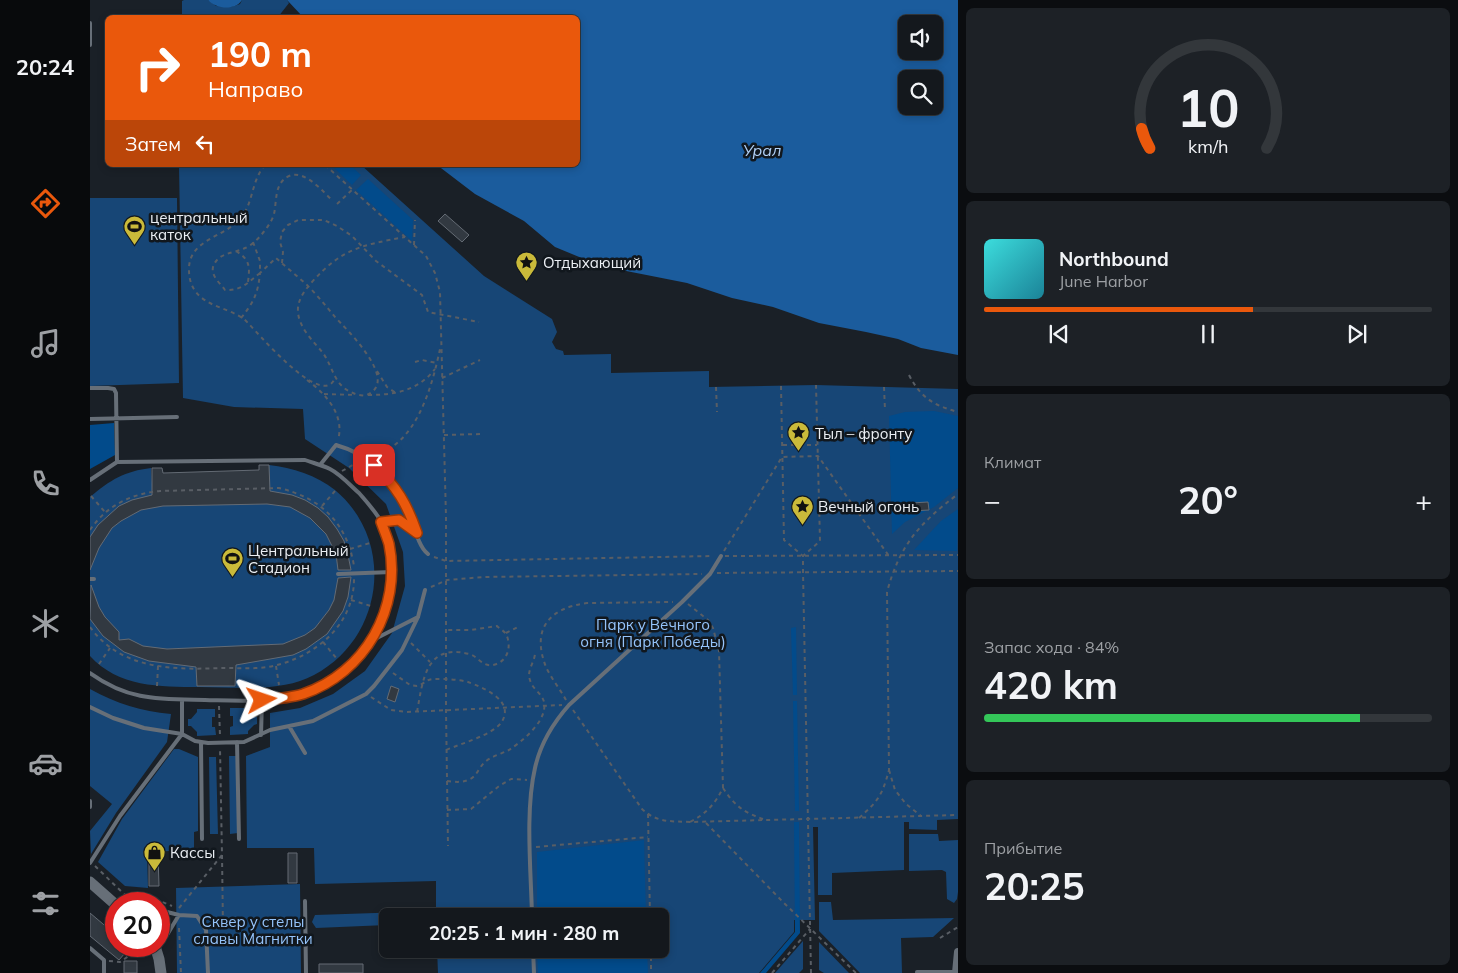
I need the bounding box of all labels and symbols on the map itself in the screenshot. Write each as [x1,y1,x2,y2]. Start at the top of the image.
water label: Урал [743,140,781,160]
place label: центральный каток [150,208,248,244]
sports icon: центральный каток [122,214,146,245]
place icon: Отдыхающий [515,250,539,281]
place label: Отдыхающий [543,253,641,272]
place icon: Тыл – фронту [787,421,811,452]
place label: Тыл – фронту [815,424,912,443]
pin [353,444,395,486]
place icon: Вечный огонь [790,494,814,525]
place label: Вечный огонь [818,497,919,516]
place label: Центральный Стадион [248,541,349,577]
sports icon: Центральный Стадион [220,547,244,578]
park label: Парк у Вечного огня (Парк Победы) [580,615,726,651]
position arrow [235,673,287,725]
shop icon: Кассы [142,840,166,871]
place label: Кассы [170,843,215,862]
speed limit sign: 20 [105,892,170,957]
park label: Сквер у стелы славы Магнитки [193,912,313,948]

